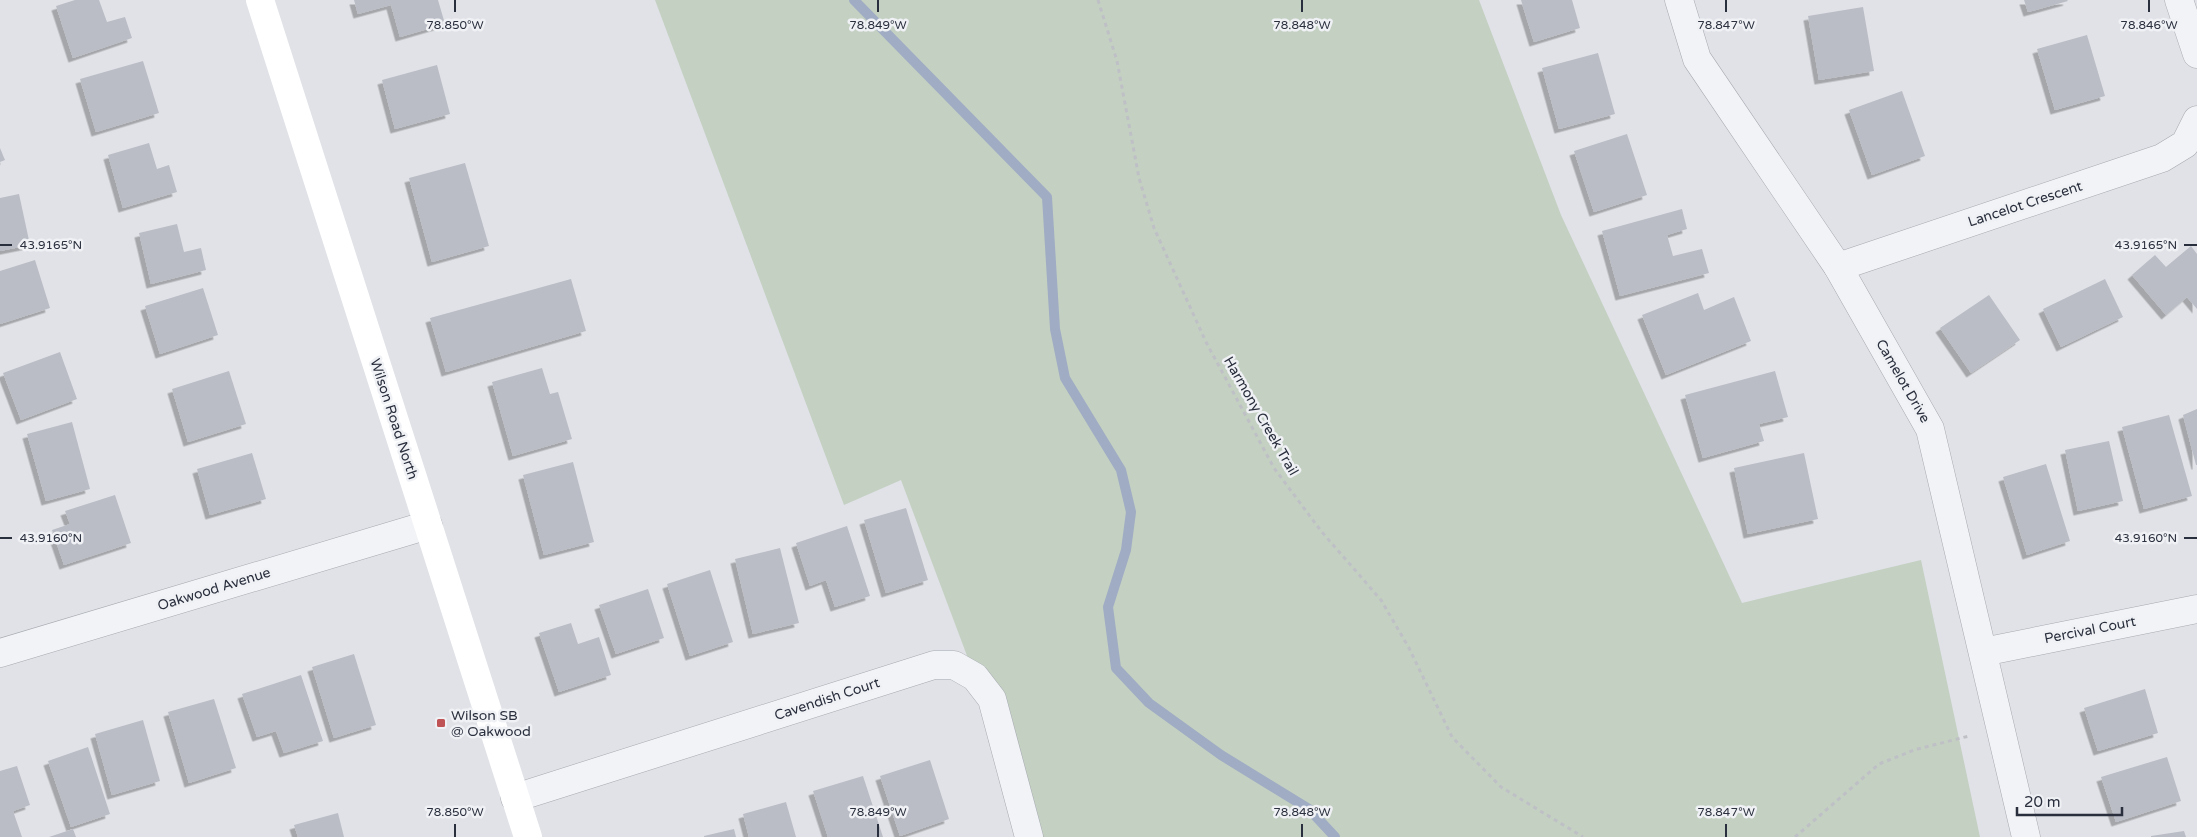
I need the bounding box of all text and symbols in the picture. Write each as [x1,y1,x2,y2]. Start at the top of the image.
text: 78.850°W [426,18,484,32]
text: 78.849°W [849,18,907,32]
text: 78.848°W [1273,18,1331,32]
text: 78.847°W [1697,18,1755,32]
text: 78.846°W [2120,18,2178,32]
street label: Lancelot Crescent [1966,177,2085,230]
text: 43.9165°N [20,238,82,252]
text: 43.9165°N [2115,238,2177,252]
street label: Camelot Drive [1872,336,1934,426]
street label: Harmony Creek Trail [1220,354,1302,478]
street label: Wilson Road North [366,356,422,482]
text: 43.9160°N [20,531,82,545]
text: 43.9160°N [2115,531,2177,545]
street label: Oakwood Avenue [155,564,273,614]
street label: Percival Court [2043,613,2138,647]
street label: Cavendish Court [772,674,882,724]
place label: Wilson SB @ Oakwood [451,707,531,740]
marker: Wilson SB @ Oakwood [435,717,447,729]
scale bar [2017,784,2122,816]
text: 20 m [2024,793,2061,811]
text: 78.850°W [426,805,484,819]
text: 78.849°W [849,805,907,819]
text: 78.848°W [1273,805,1331,819]
text: 78.847°W [1697,805,1755,819]

